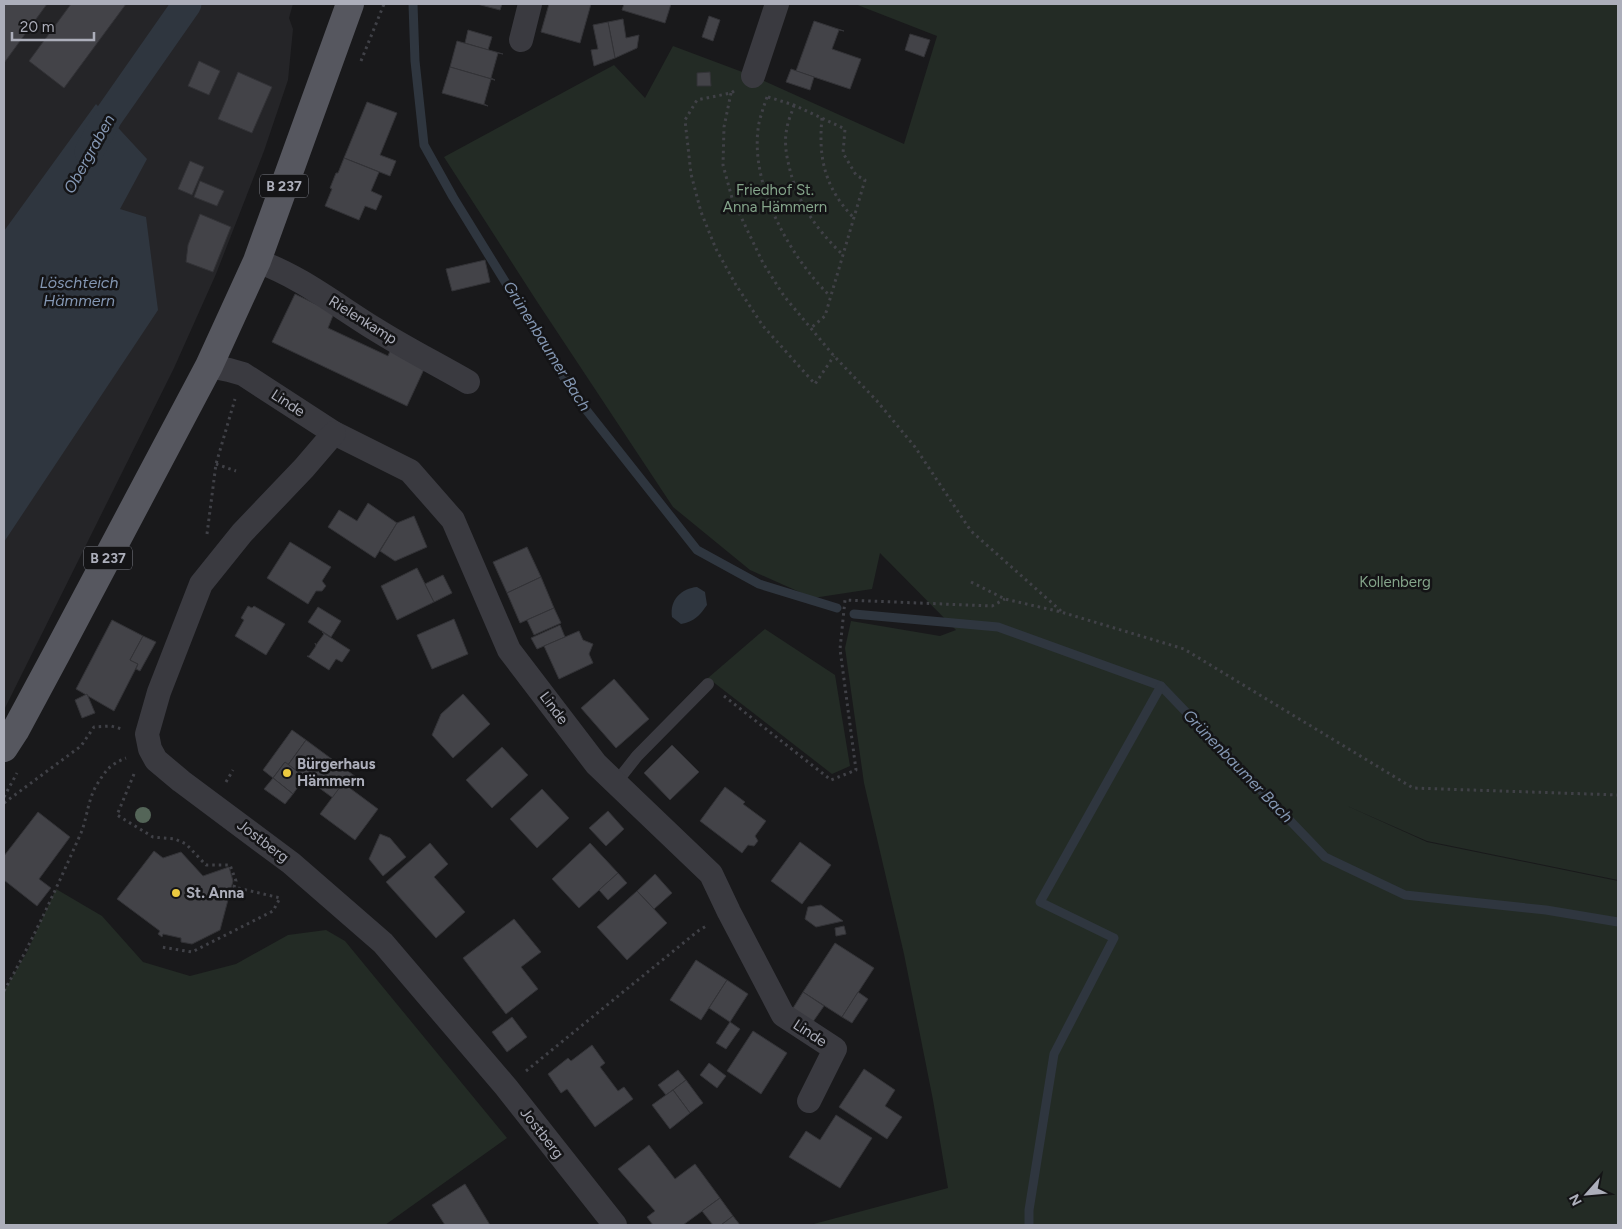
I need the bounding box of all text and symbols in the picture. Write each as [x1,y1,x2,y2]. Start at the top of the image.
scale bar [12,10,95,42]
text: 20 m [20,18,54,36]
water label: Obergraben [60,111,119,197]
road number: B 237 [260,175,308,198]
park label: Friedhof St. Anna Hämmern [723,181,827,216]
water label: Löschteich Hämmern [39,273,119,310]
water label: Grünenbaumer Bach [499,278,595,414]
street label: Rielenkamp [325,292,401,348]
street label: Linde [268,385,308,421]
road number: B 237 [84,546,132,570]
park label: Kollenberg [1359,573,1431,591]
street label: Linde [536,688,572,728]
water label: Grünenbaumer Bach [1179,706,1297,826]
place label: Bürgerhaus Hämmern [297,755,375,790]
marker: Bürgerhaus Hämmern [281,767,293,779]
street label: Jostberg [234,816,292,866]
place label: St. Anna [186,884,244,902]
marker: St. Anna [170,887,182,899]
street label: Linde [790,1015,830,1051]
street label: Jostberg [516,1104,568,1162]
north arrow [1562,1169,1612,1219]
text: N [1566,1191,1586,1208]

